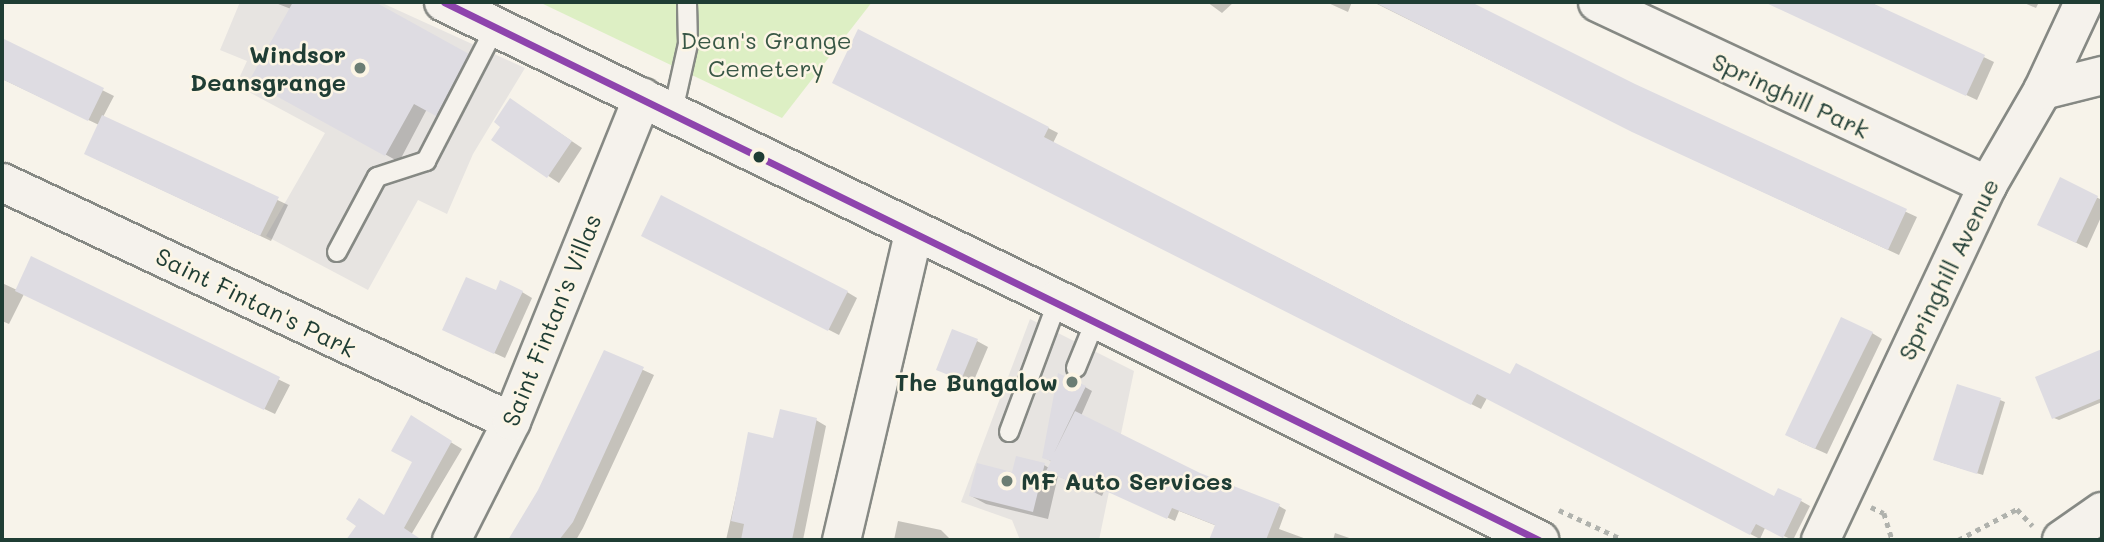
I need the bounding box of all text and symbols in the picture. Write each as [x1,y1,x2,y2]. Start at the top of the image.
park label: Dean's Grange Cemetery [680,26,852,82]
place label: Windsor Deansgrange [190,40,346,96]
street label: Springhill Park [1708,46,1874,144]
marker: Windsor Deansgrange [352,60,368,76]
unlabelled marker [752,150,766,164]
street label: Springhill Avenue [1892,173,2004,365]
street label: Saint Fintan's Villas [495,210,607,430]
street label: Saint Fintan's Park [151,241,361,363]
place label: The Bungalow [895,368,1058,396]
marker: The Bungalow [1064,374,1080,390]
place label: MF Auto Services [1021,467,1232,495]
marker: MF Auto Services [999,473,1015,489]

